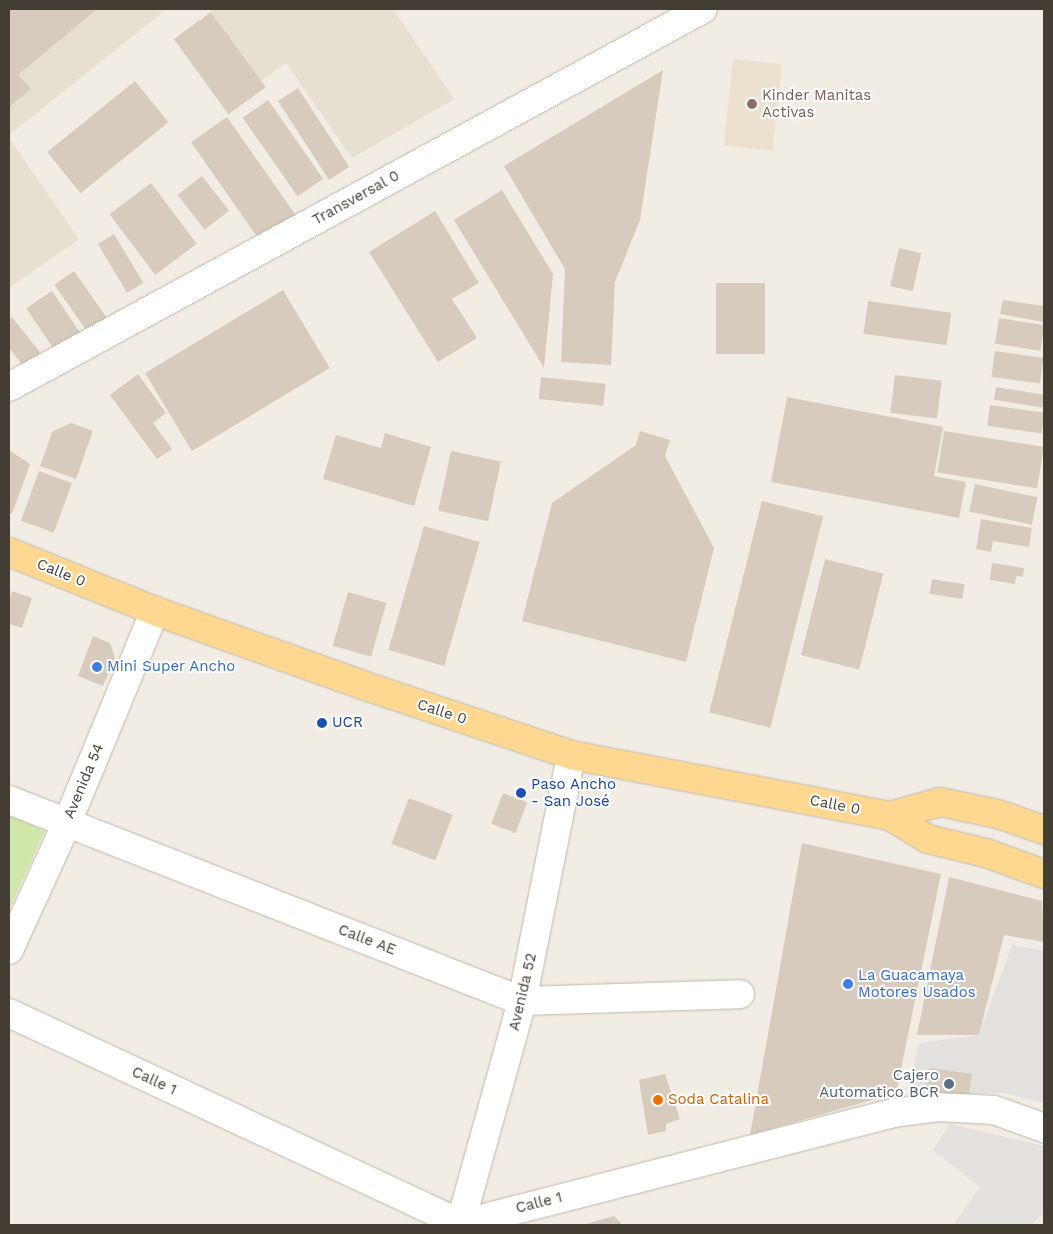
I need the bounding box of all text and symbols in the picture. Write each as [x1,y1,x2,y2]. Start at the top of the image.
place label: Kinder Manitas Activas [762,86,872,121]
marker: Kinder Manitas Activas [746,98,758,110]
street label: Transversal 0 [309,167,403,229]
street label: Calle 0 [34,555,88,591]
place label: Mini Super Ancho [107,658,236,676]
marker: Mini Super Ancho [91,661,103,673]
street label: Calle 0 [415,696,469,728]
place label: UCR [332,714,363,732]
marker: UCR [316,717,328,729]
street label: Avenida 54 [60,741,108,821]
place label: Paso Ancho - San José [531,775,617,810]
marker: Paso Ancho - San José [515,787,527,799]
street label: Calle 0 [808,791,862,819]
street label: Calle AE [335,921,399,959]
street label: Avenida 52 [505,951,541,1033]
place label: La Guacamaya Motores Usados [858,966,976,1001]
marker: La Guacamaya Motores Usados [842,978,854,990]
street label: Calle 1 [129,1063,179,1099]
place label: Cajero Automatico BCR [819,1066,939,1101]
marker: Cajero Automatico BCR [943,1078,955,1090]
place label: Soda Catalina [668,1091,769,1109]
marker: Soda Catalina [652,1094,664,1106]
street label: Calle 1 [514,1189,564,1217]

